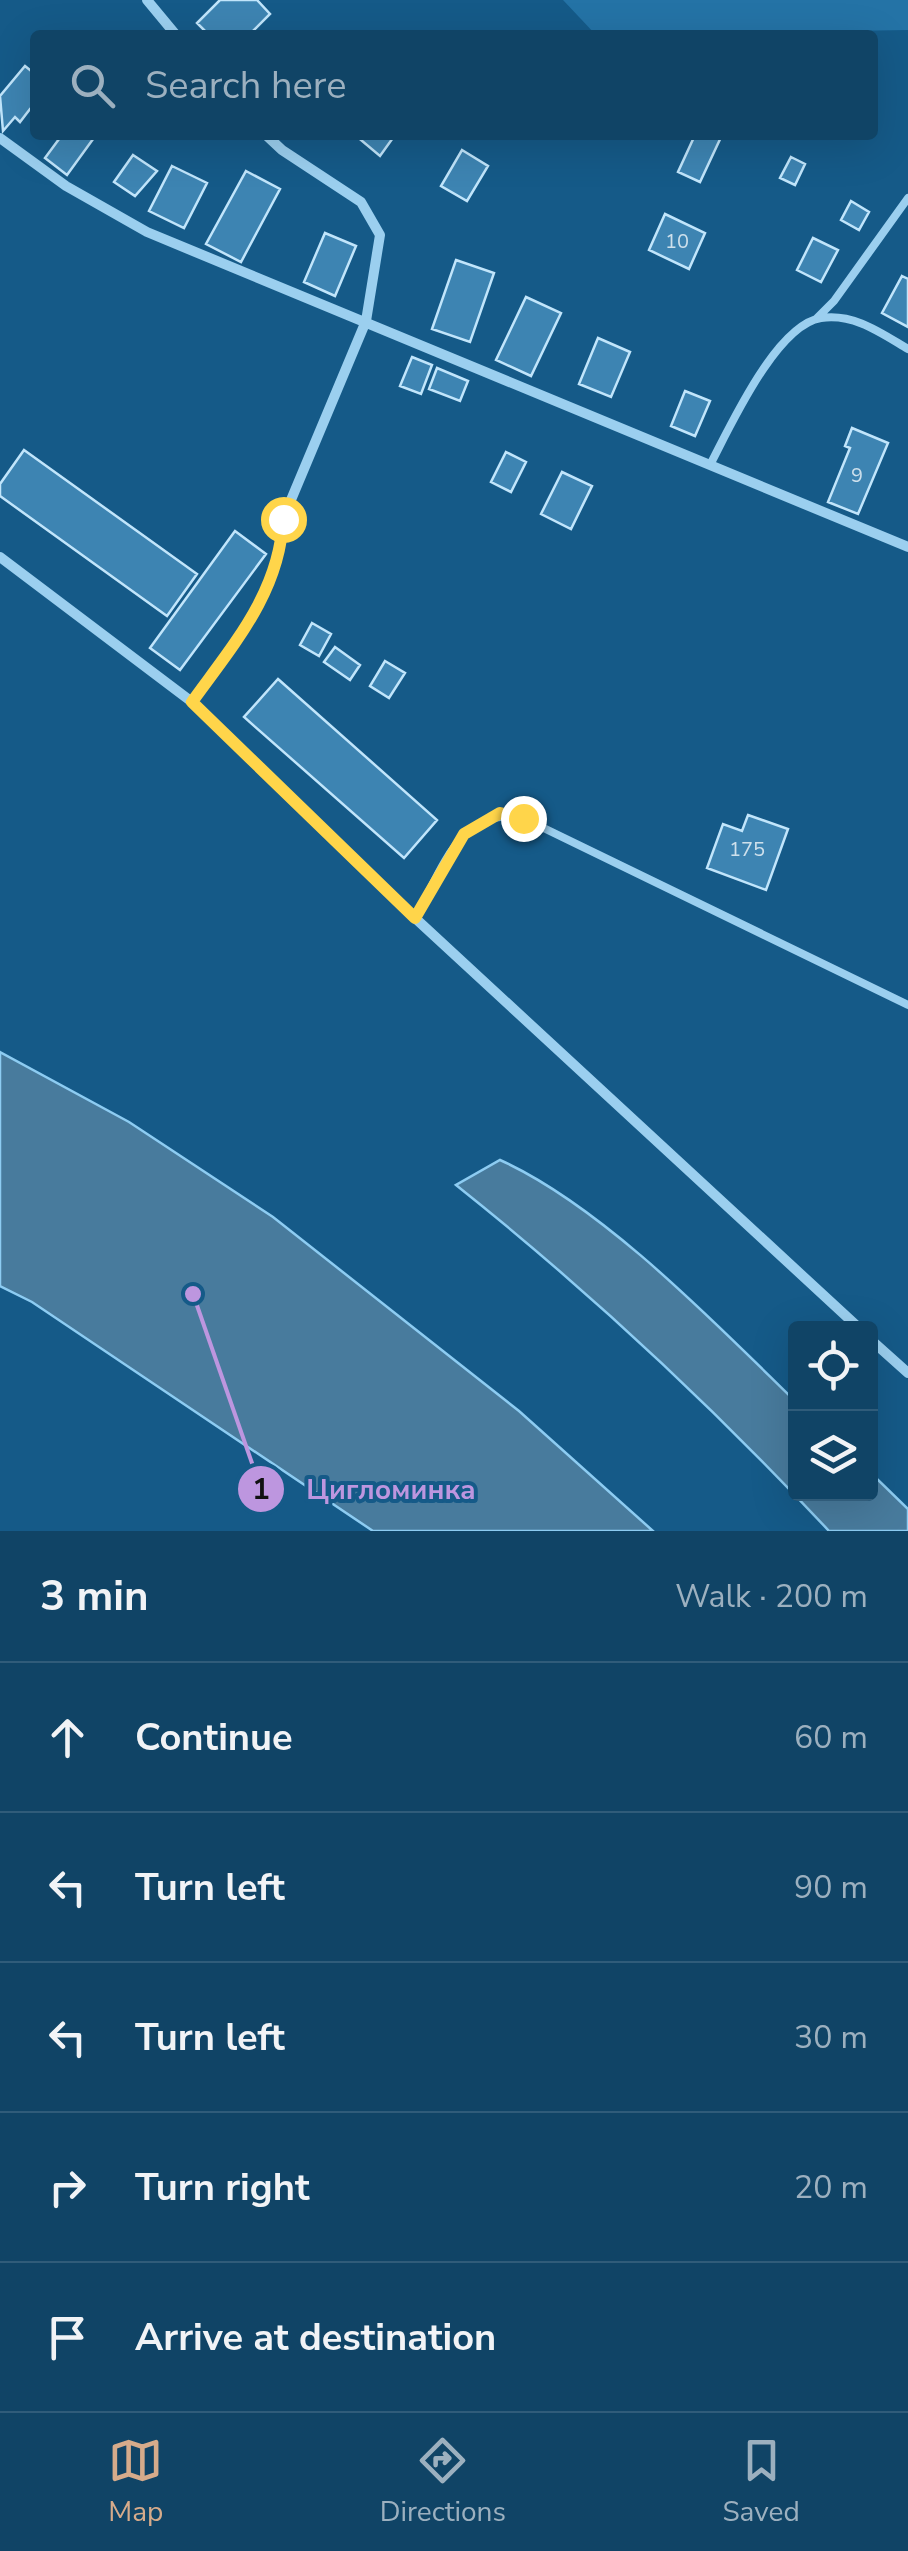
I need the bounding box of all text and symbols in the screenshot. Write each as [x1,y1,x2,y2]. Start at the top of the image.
search box [30,30,878,140]
icon: search [65,58,120,113]
text: Search here [145,60,346,111]
house number: 10 [665,228,689,255]
house number: 9 [851,462,863,489]
route start [261,497,307,543]
route end [501,796,547,842]
house number: 175 [729,836,765,863]
map controls [788,1321,878,1501]
button: locate [788,1321,878,1411]
button: layers [788,1411,878,1501]
callout: Цигломинка [236,1460,496,1518]
text: 1 [252,1469,270,1510]
text: Цигломинка [306,1471,476,1509]
text: 3 min [40,1568,149,1625]
text: Walk · 200 m [675,1575,868,1618]
icon: ahead [40,1710,95,1765]
text: Continue [135,1712,293,1763]
text: 60 m [794,1716,868,1759]
icon: left [40,1860,95,1915]
text: Turn left [135,1862,285,1913]
text: 90 m [794,1866,868,1909]
icon: left [40,2010,95,2065]
text: Turn left [135,2012,285,2063]
text: 30 m [794,2016,868,2059]
icon: right [40,2160,95,2215]
text: Turn right [135,2162,310,2213]
text: 20 m [794,2166,868,2209]
icon: arrive [40,2310,95,2365]
text: Arrive at destination [135,2312,496,2363]
tab: Map [108,2433,163,2531]
tab: Directions [380,2433,506,2531]
tab: Saved [722,2433,800,2531]

